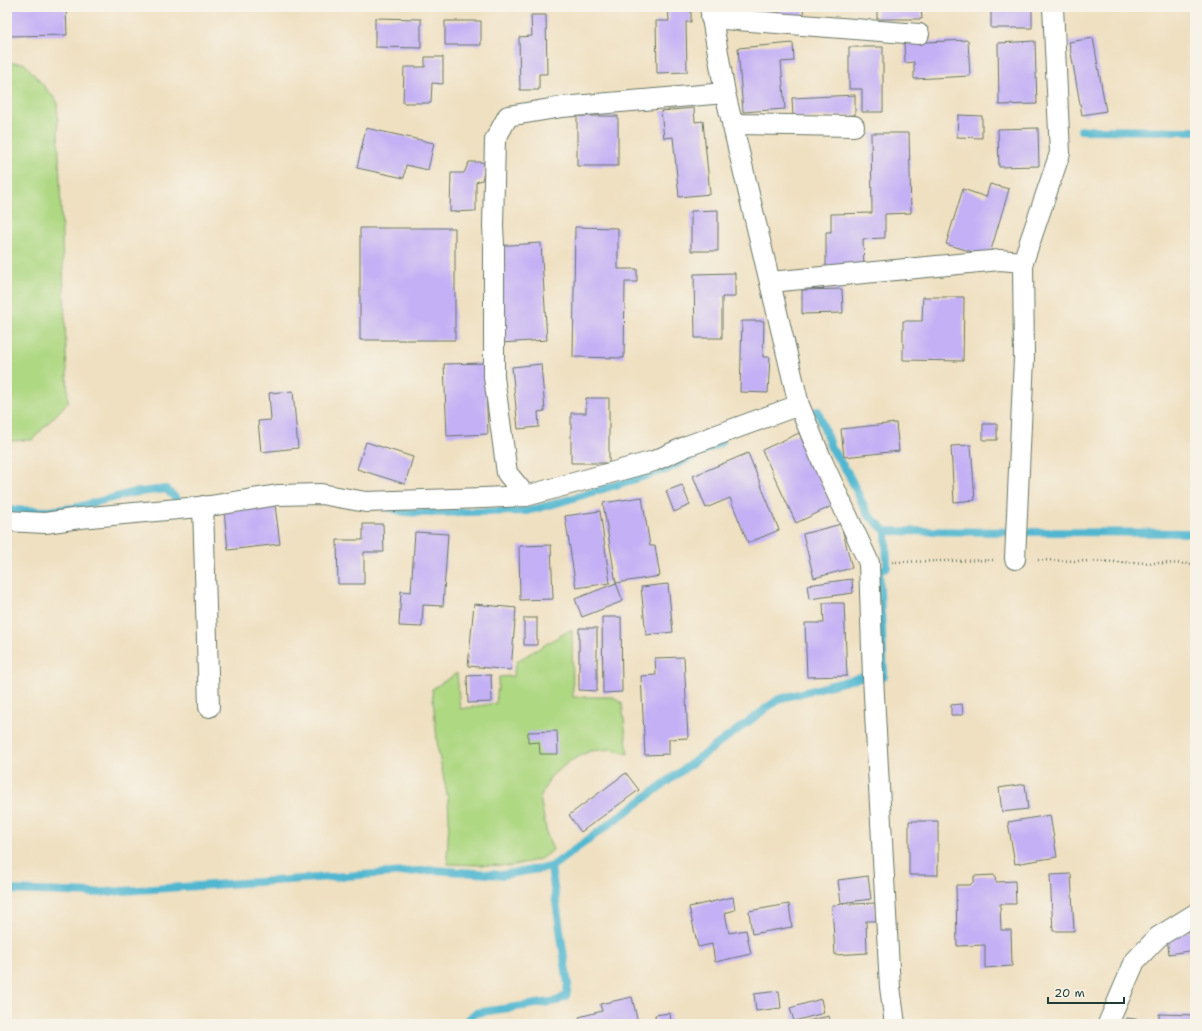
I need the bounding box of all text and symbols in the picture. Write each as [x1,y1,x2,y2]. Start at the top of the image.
scale bar [1048,979,1124,1005]
text: 20 m [1054,985,1085,1001]

